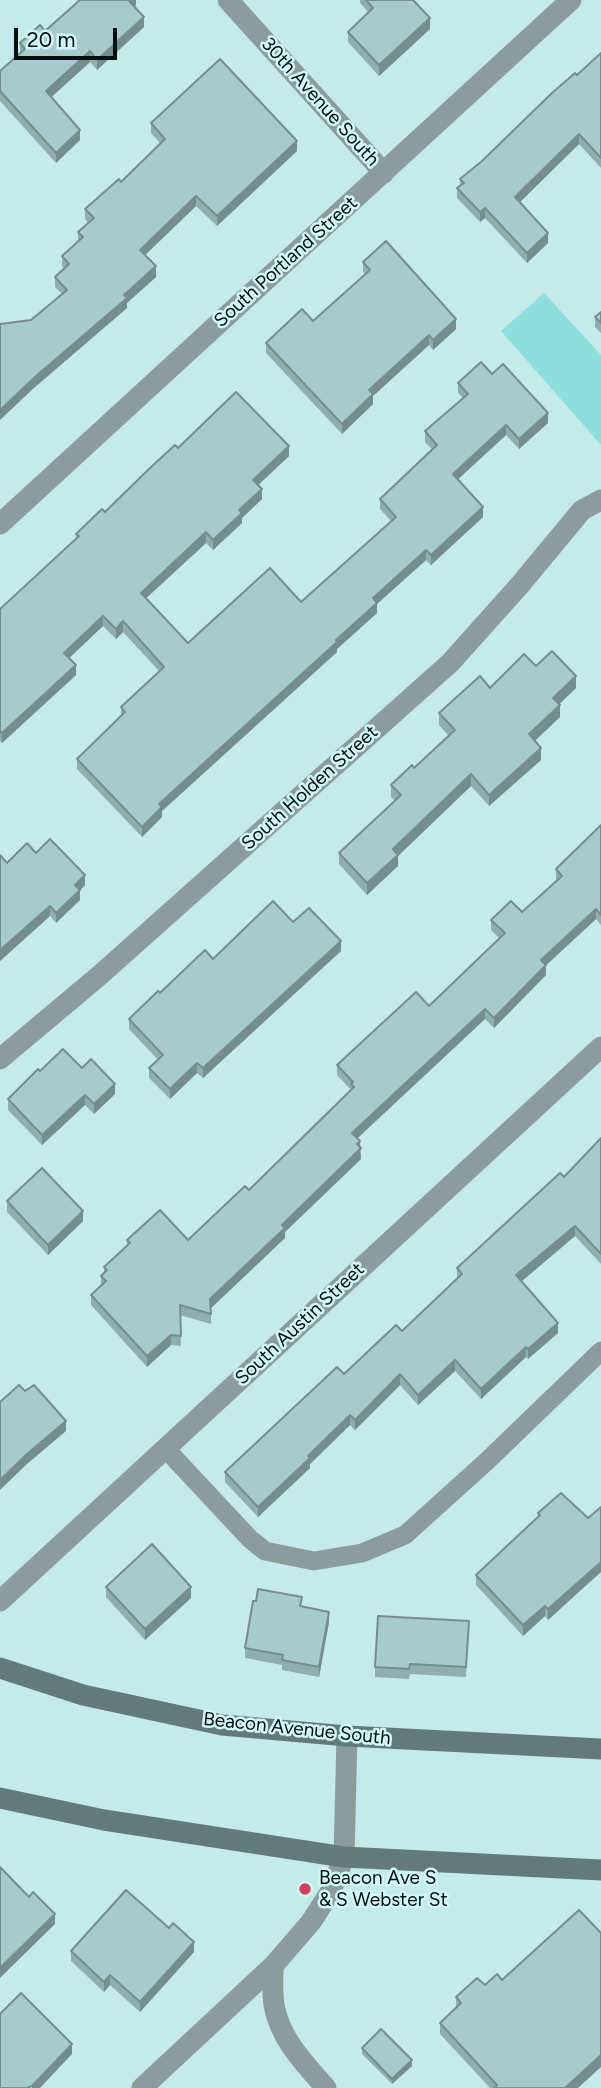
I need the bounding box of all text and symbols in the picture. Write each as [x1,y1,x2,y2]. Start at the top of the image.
scale bar [18,14,121,58]
text: 20 m [27,27,75,52]
street label: 30th Avenue South [256,33,384,171]
street label: South Portland Street [210,192,362,332]
street label: South Holden Street [237,721,383,855]
street label: South Austin Street [231,1258,369,1390]
street label: Beacon Avenue South [202,1708,392,1750]
place label: Beacon Ave S & S Webster St [319,1867,448,1911]
marker: Beacon Ave S & S Webster St [297,1881,313,1897]

